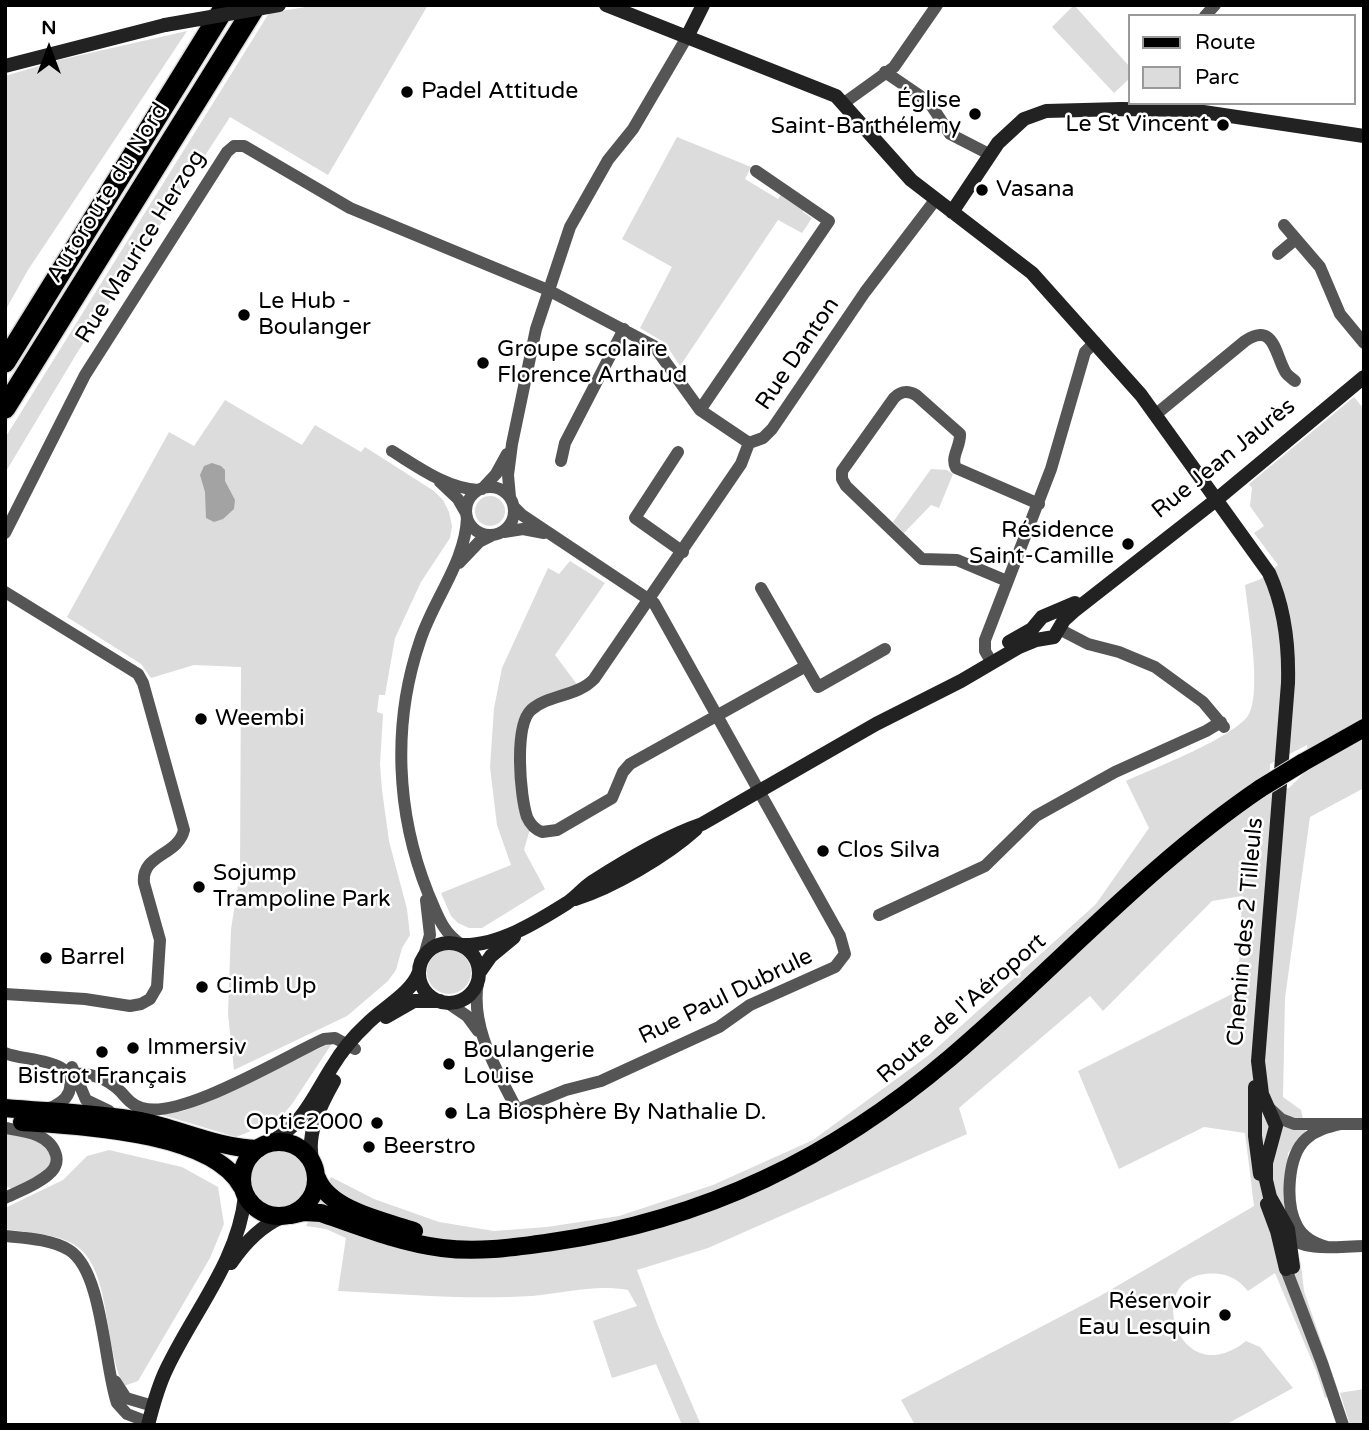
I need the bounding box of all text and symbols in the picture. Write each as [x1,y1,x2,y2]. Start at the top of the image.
north arrow [14,14,84,84]
legend [1128,14,1355,105]
text: N [41,17,57,39]
text: Route [1195,30,1255,55]
text: Parc [1195,65,1239,90]
place label: Padel Attitude [421,78,578,106]
marker: Padel Attitude [399,84,415,100]
place label: Église Saint-Barthélemy [771,87,961,141]
street label: Autoroute du Nord [41,98,175,288]
marker: Église Saint-Barthélemy [967,106,983,122]
place label: Le St Vincent [1065,111,1209,139]
marker: Le St Vincent [1215,117,1231,133]
street label: Rue Maurice Herzog [70,145,212,349]
place label: Vasana [996,176,1075,204]
marker: Vasana [974,182,990,198]
place label: Le Hub - Boulanger [258,288,371,342]
street label: Rue Danton [750,293,846,415]
marker: Le Hub - Boulanger [236,307,252,323]
place label: Groupe scolaire Florence Arthaud [497,336,687,390]
marker: Groupe scolaire Florence Arthaud [475,355,491,371]
street label: Rue Jean Jaurès [1147,393,1301,525]
place label: Résidence Saint-Camille [969,517,1114,571]
marker: Résidence Saint-Camille [1120,536,1136,552]
place label: Weembi [215,705,305,733]
marker: Weembi [193,711,209,727]
street label: Chemin des 2 Tilleuls [1222,816,1270,1048]
place label: Clos Silva [837,837,940,865]
marker: Clos Silva [815,843,831,859]
place label: Sojump Trampoline Park [213,860,391,914]
marker: Sojump Trampoline Park [191,879,207,895]
street label: Route de l'Aéroport [872,928,1052,1090]
street label: Rue Paul Dubrule [635,943,817,1051]
place label: Barrel [60,944,125,972]
marker: Barrel [38,950,54,966]
place label: Climb Up [216,973,317,1001]
marker: Climb Up [194,979,210,995]
place label: Immersiv [147,1034,246,1062]
place label: Boulangerie Louise [463,1037,595,1091]
marker: Immersiv [125,1040,141,1056]
marker: Bistrot Français [94,1044,110,1060]
marker: Boulangerie Louise [441,1056,457,1072]
place label: Bistrot Français [17,1063,187,1091]
place label: La Biosphère By Nathalie D. [465,1099,767,1127]
marker: La Biosphère By Nathalie D. [443,1105,459,1121]
place label: Optic2000 [246,1109,363,1137]
marker: Optic2000 [369,1115,385,1131]
place label: Beerstro [383,1133,476,1161]
marker: Beerstro [361,1139,377,1155]
place label: Réservoir Eau Lesquin [1078,1288,1211,1342]
marker: Réservoir Eau Lesquin [1217,1307,1233,1323]

